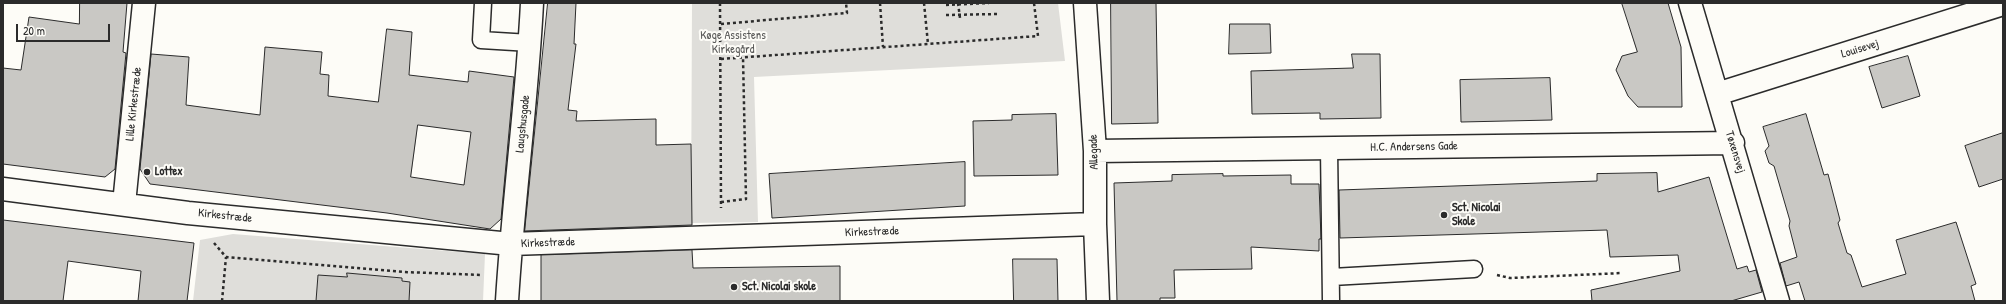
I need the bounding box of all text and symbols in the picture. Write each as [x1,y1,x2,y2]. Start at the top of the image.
scale bar [18,16,112,42]
text: 20 m [23,22,45,39]
park label: Køge Assistens Kirkegård [700,29,766,57]
street label: Louisevej [1839,36,1881,62]
street label: Lille Kirkestræde [123,66,145,142]
street label: Laugshusgade [513,94,533,154]
street label: Tøxensvej [1722,129,1748,175]
street label: Allegade [1086,134,1102,170]
street label: H.C. Andersens Gade [1370,139,1458,155]
place label: Lottex [155,165,183,179]
marker: Lottex [142,167,152,177]
place label: Sct. Nicolai Skole [1452,201,1501,229]
street label: Kirkestræde [197,206,253,226]
marker: Sct. Nicolai Skole [1439,210,1449,220]
street label: Kirkestræde [845,224,899,240]
street label: Kirkestræde [521,235,575,251]
place label: Sct. Nicolai skole [742,280,816,294]
marker: Sct. Nicolai skole [729,282,739,292]

